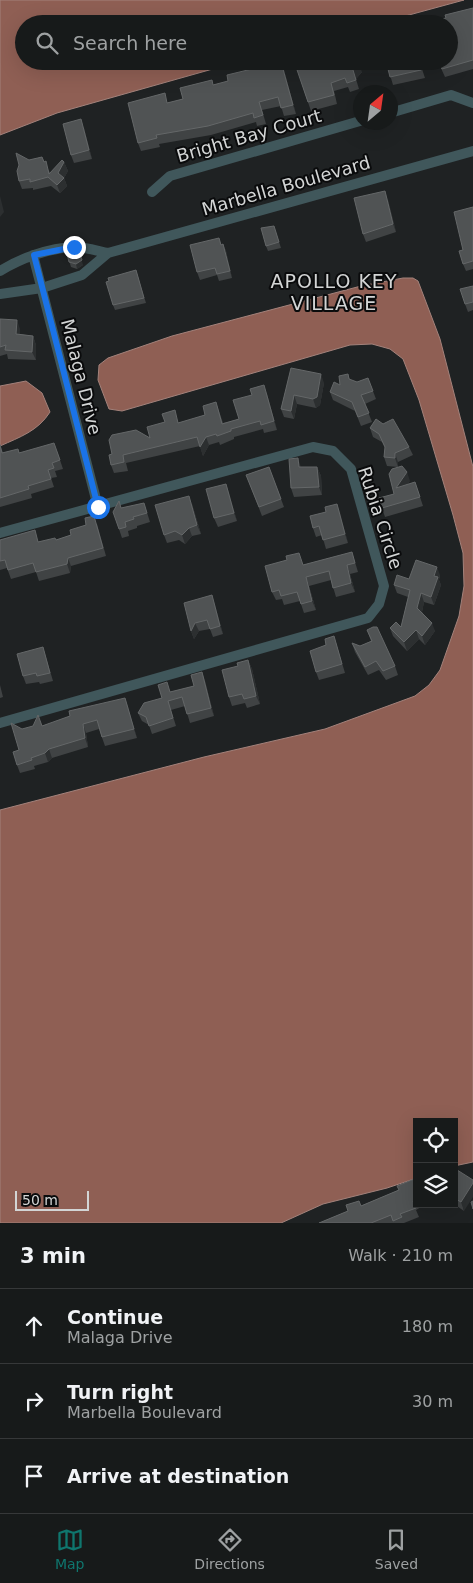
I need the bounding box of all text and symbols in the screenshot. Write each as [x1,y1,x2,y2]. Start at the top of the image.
search box [15,15,458,70]
icon: search [33,29,61,57]
text: Search here [73,32,187,54]
north arrow [353,85,398,130]
street label: Bright Bay Court [174,105,324,166]
street label: Marbella Boulevard [199,151,373,220]
route end [63,236,86,259]
district label: APOLLO KEY VILLAGE [271,270,397,314]
street label: Malaga Drive [57,317,106,437]
street label: Rubia Circle [354,464,407,572]
route start [87,496,110,519]
map controls [413,1118,458,1208]
button: locate [413,1118,458,1163]
button: layers [413,1163,458,1208]
scale bar [15,1188,89,1211]
text: 50 m [22,1192,58,1208]
text: 3 min [20,1244,86,1268]
text: Walk · 210 m [348,1246,453,1265]
text: Continue [67,1306,163,1328]
icon: ahead [20,1312,48,1340]
text: 180 m [402,1317,453,1336]
text: Malaga Drive [67,1328,173,1347]
text: Turn right [67,1381,173,1403]
icon: right [20,1387,48,1415]
text: 30 m [412,1392,453,1411]
text: Marbella Boulevard [67,1403,222,1422]
icon: arrive [20,1462,48,1490]
text: Arrive at destination [67,1465,289,1487]
tab: Map [55,1526,84,1572]
tab: Directions [194,1526,265,1572]
tab: Saved [375,1526,418,1572]

